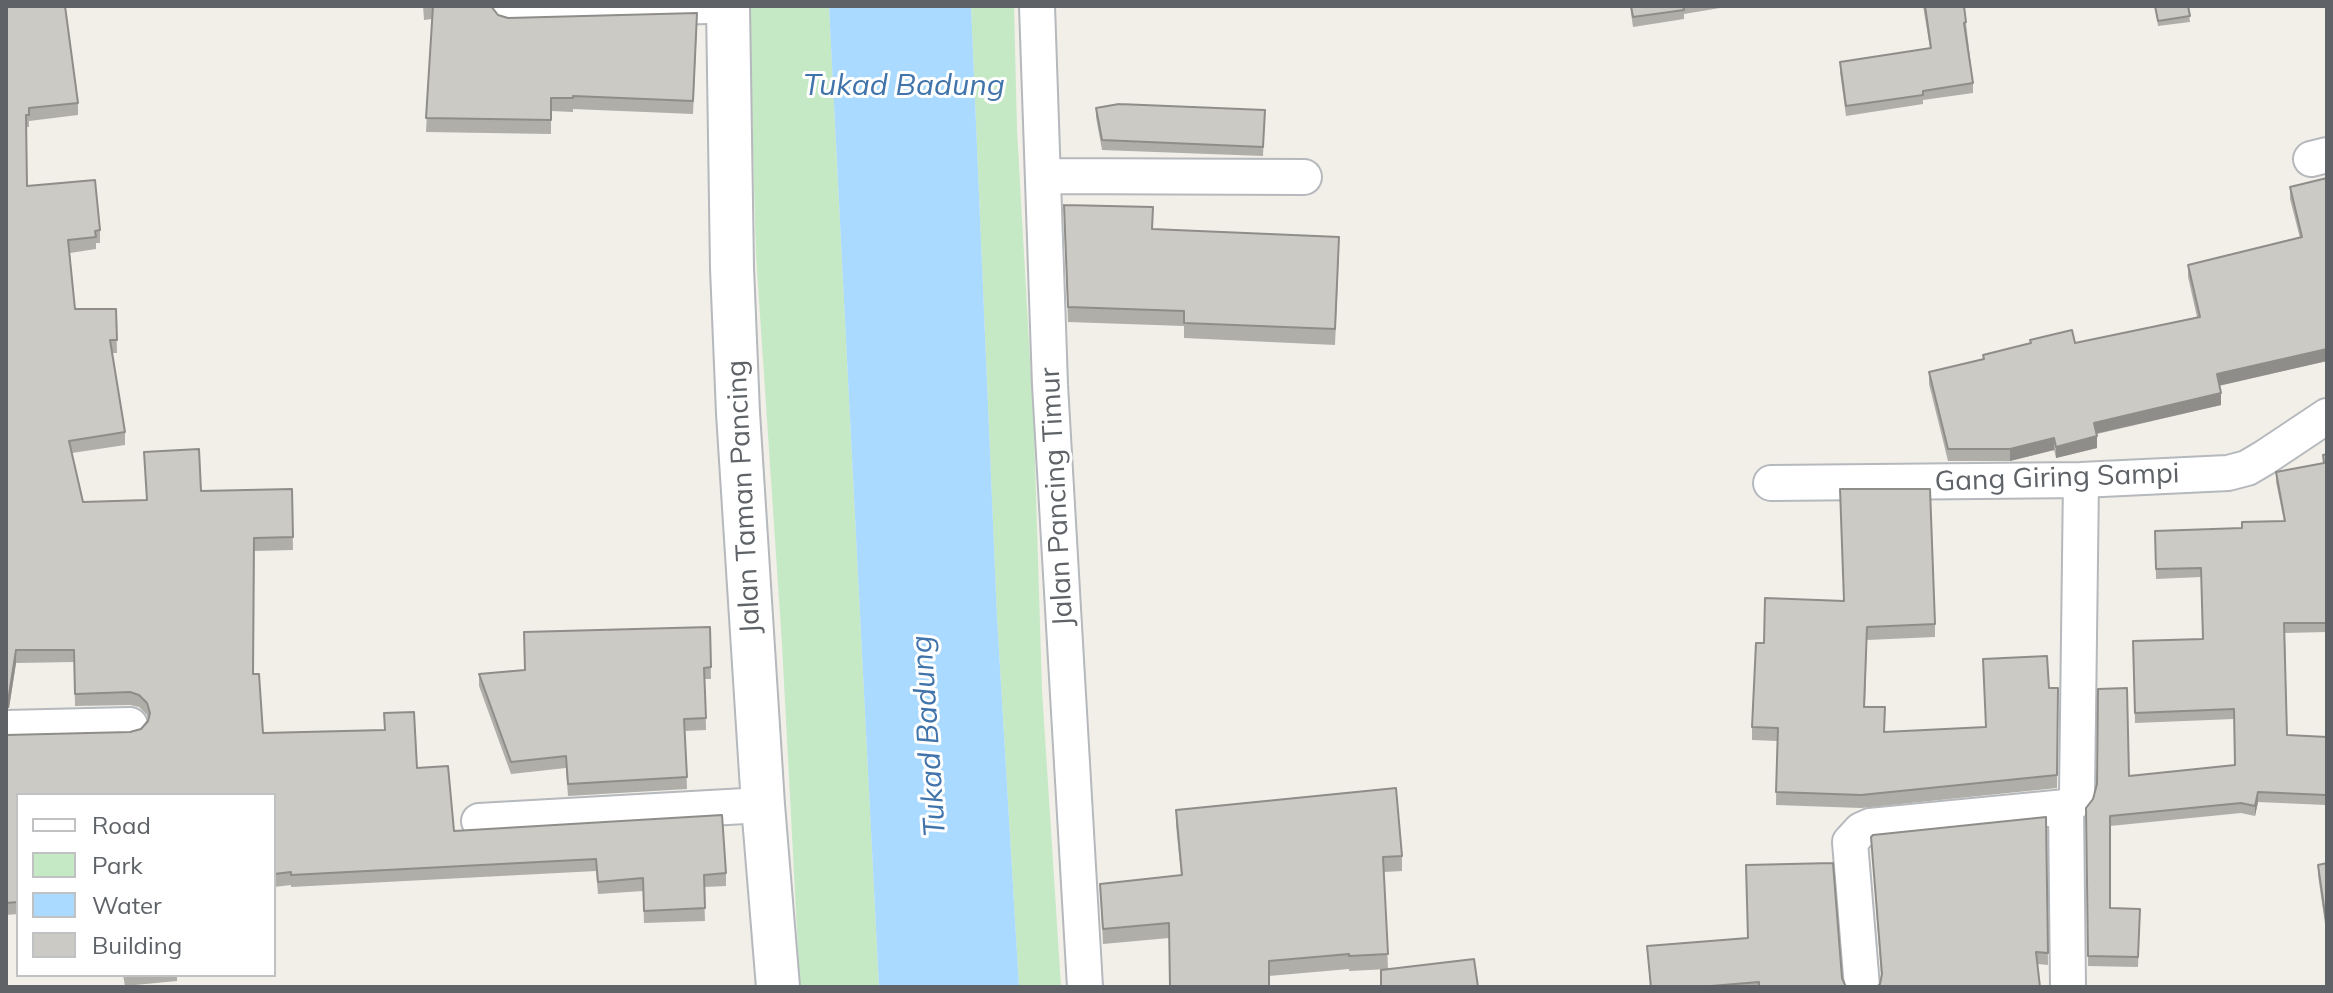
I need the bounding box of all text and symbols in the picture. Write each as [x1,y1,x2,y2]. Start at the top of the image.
water label: Tukad Badung [803,68,1005,104]
street label: Jalan Taman Pancing [720,359,768,635]
street label: Jalan Pancing Timur [1033,367,1081,627]
street label: Gang Giring Sampi [1934,457,2180,499]
water label: Tukad Badung [904,634,954,838]
legend [16,793,276,977]
text: Road [92,810,151,840]
text: Park [92,850,143,880]
text: Water [92,890,162,920]
text: Building [92,930,182,960]

